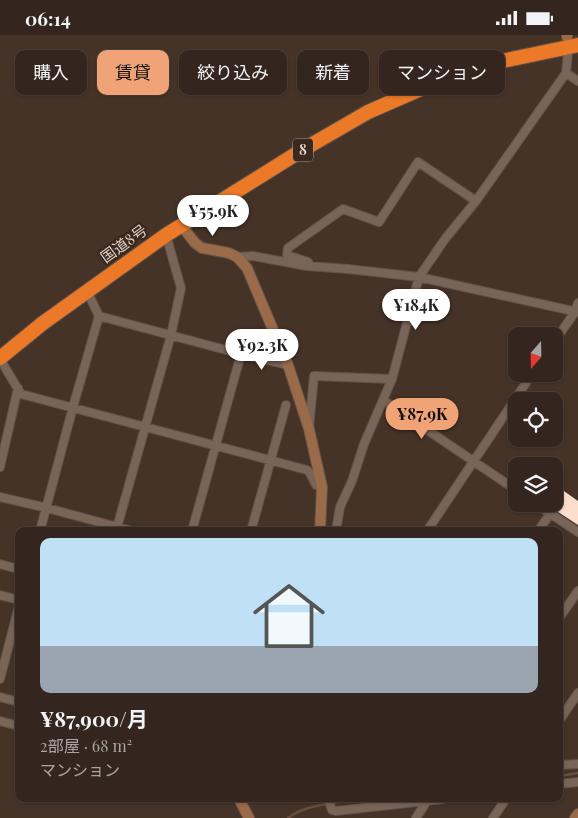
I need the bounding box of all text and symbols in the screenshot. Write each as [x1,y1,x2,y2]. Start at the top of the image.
text: 06:14 [25,5,71,31]
chip: 購入 [15,50,87,95]
chip: 賃貸 [97,50,169,95]
chip: 絞り込み [179,50,287,95]
chip: 新着 [297,50,369,95]
chip: マンション [379,50,505,95]
road number: 8 [293,139,313,161]
pin: ¥55.9K [172,195,254,237]
text: ¥55.9K [188,200,238,221]
street label: 国道8号 [96,220,151,267]
pin: ¥184K [381,289,451,331]
text: ¥184K [393,294,439,315]
north arrow [508,327,562,383]
map controls [508,327,563,512]
pin: ¥92.3K [221,329,303,371]
text: ¥92.3K [236,334,288,355]
button: locate [508,392,563,447]
pin: ¥87.9K [381,397,463,440]
text: ¥87.9K [397,403,447,424]
button: layers [508,457,563,512]
icon: home [244,571,334,661]
text: ¥87,900/月 [40,704,148,732]
text: 2部屋 · 68 m² [40,735,132,756]
text: マンション [40,759,120,780]

